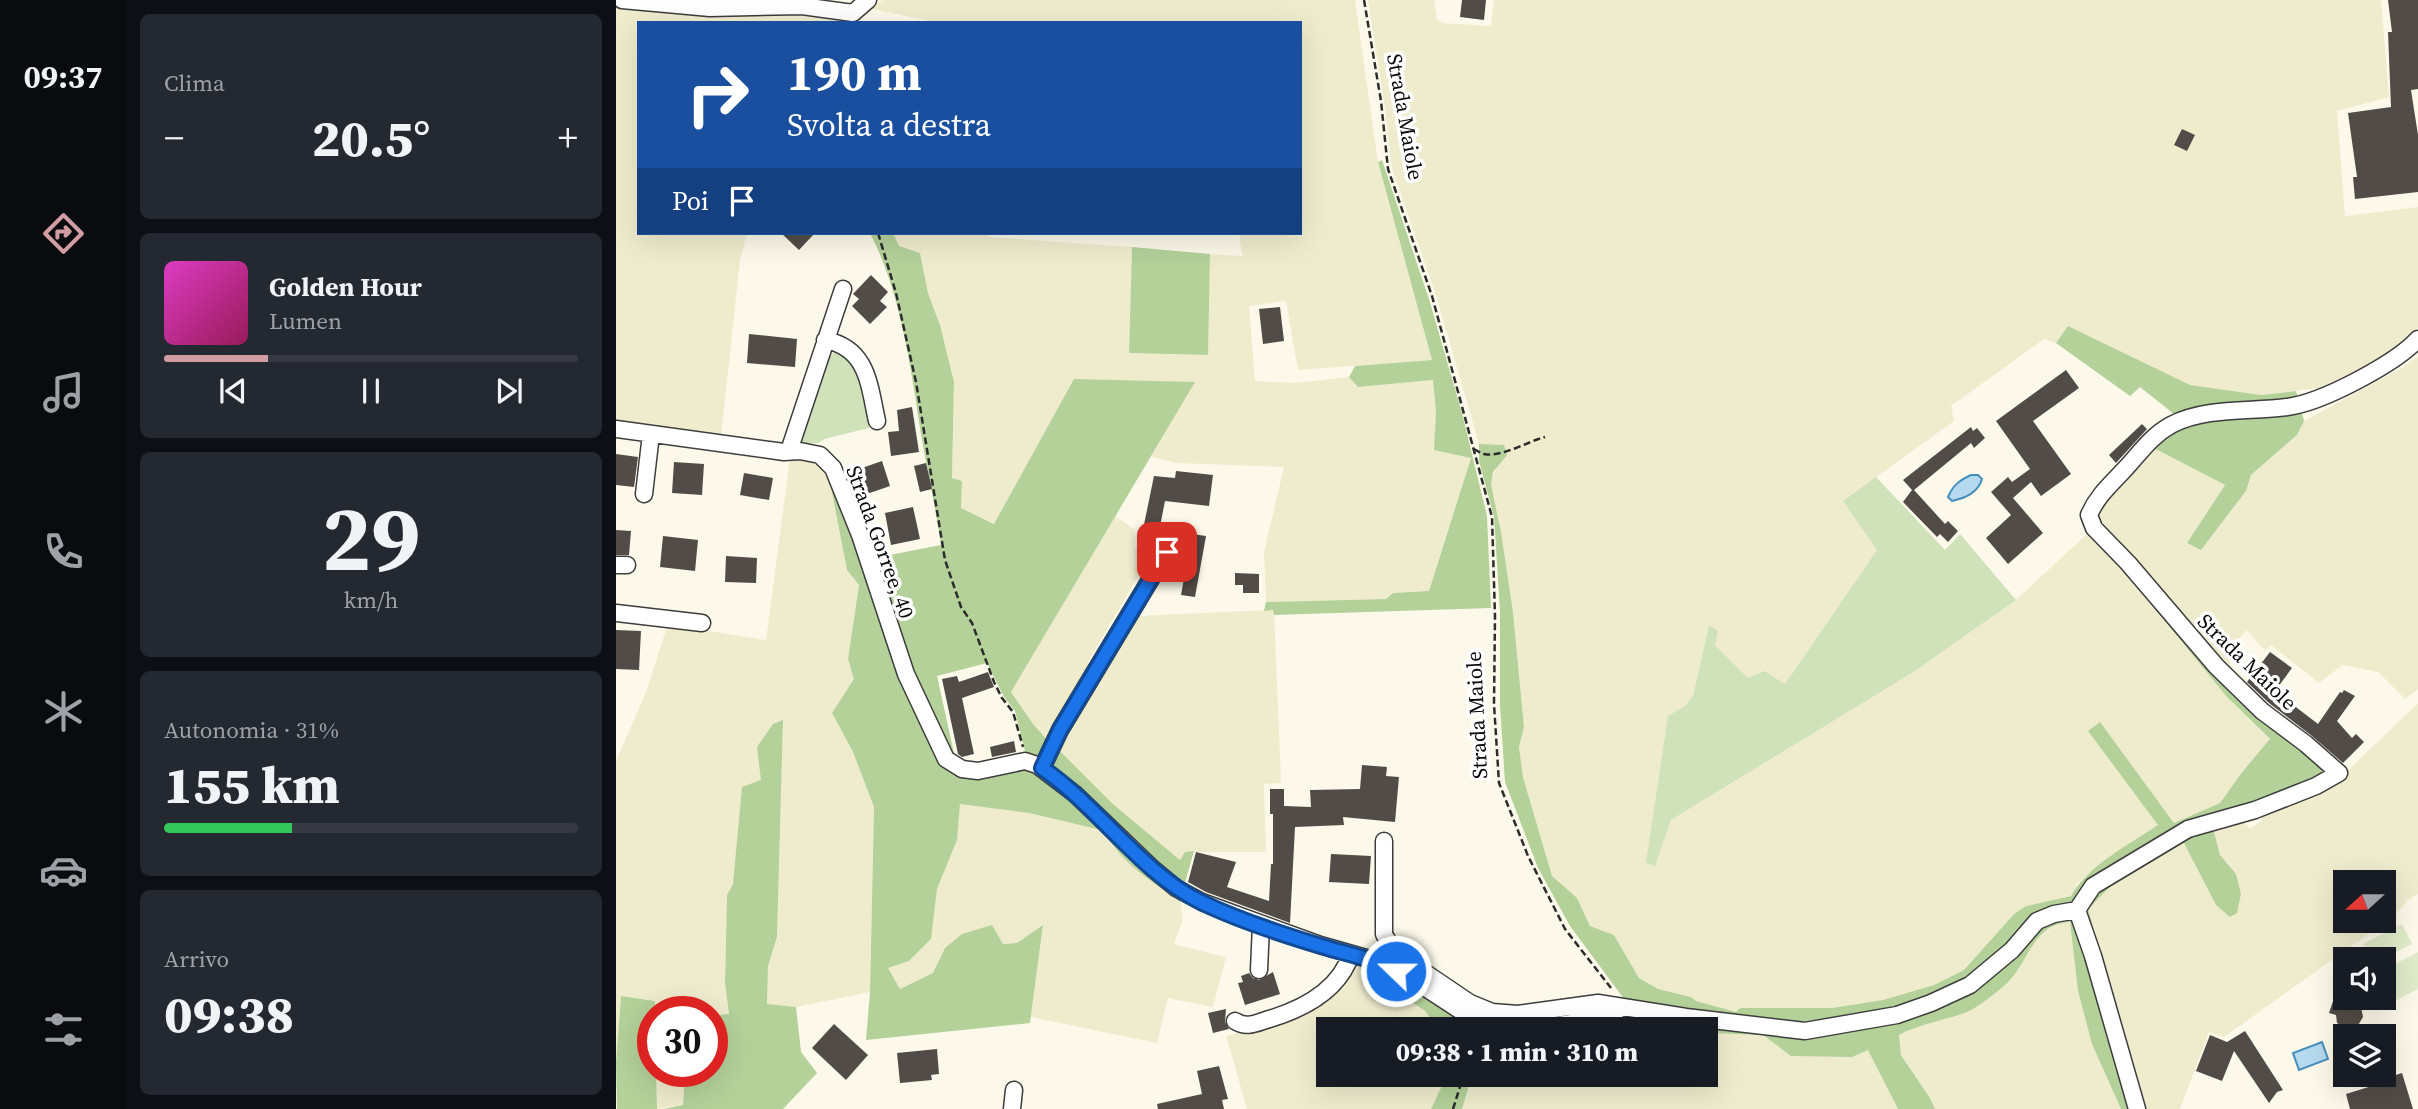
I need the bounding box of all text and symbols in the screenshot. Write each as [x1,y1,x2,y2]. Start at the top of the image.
text: 190 m [787,39,922,106]
icon: right [672,49,763,140]
street label: Strada Maiole [1380,51,1431,182]
text: 09:37 [24,55,102,99]
text: Clima [164,67,225,99]
text: 20.5° [312,102,430,173]
text: Svolta a destra [787,103,991,147]
text: − [164,112,184,164]
text: + [558,112,578,164]
icon: arrive [723,182,761,220]
text: Poi [672,183,709,219]
icon: directions [39,209,88,258]
text: Golden Hour [269,269,422,305]
text: Lumen [269,305,342,337]
icon: music [39,368,88,417]
icon: previous [214,372,252,410]
icon: pause [352,372,390,410]
icon: next [490,372,528,410]
street label: Strada Gorree, 40 [839,461,922,622]
text: 29 [322,476,420,600]
pin [1137,522,1197,582]
icon: phone [39,527,88,576]
icon: arrive [1148,533,1186,571]
text: km/h [344,584,398,616]
street label: Strada Maiole [2191,607,2303,716]
street label: Strada Maiole [1459,650,1494,780]
icon: climate [39,687,88,736]
text: Autonomia · 31% [164,714,339,746]
text: 155 km [164,749,340,820]
icon: car [39,846,88,895]
north arrow [2333,870,2396,933]
map controls [2333,870,2396,1087]
position arrow [1359,934,1433,1008]
text: Arrivo [164,943,229,975]
button: sound [2333,947,2396,1010]
text: 09:38 [164,978,294,1049]
speed limit sign: 30 [637,996,728,1087]
icon: filters [39,1005,88,1054]
button: layers [2333,1024,2396,1087]
text: 09:38 · 1 min · 310 m [1396,1034,1638,1070]

